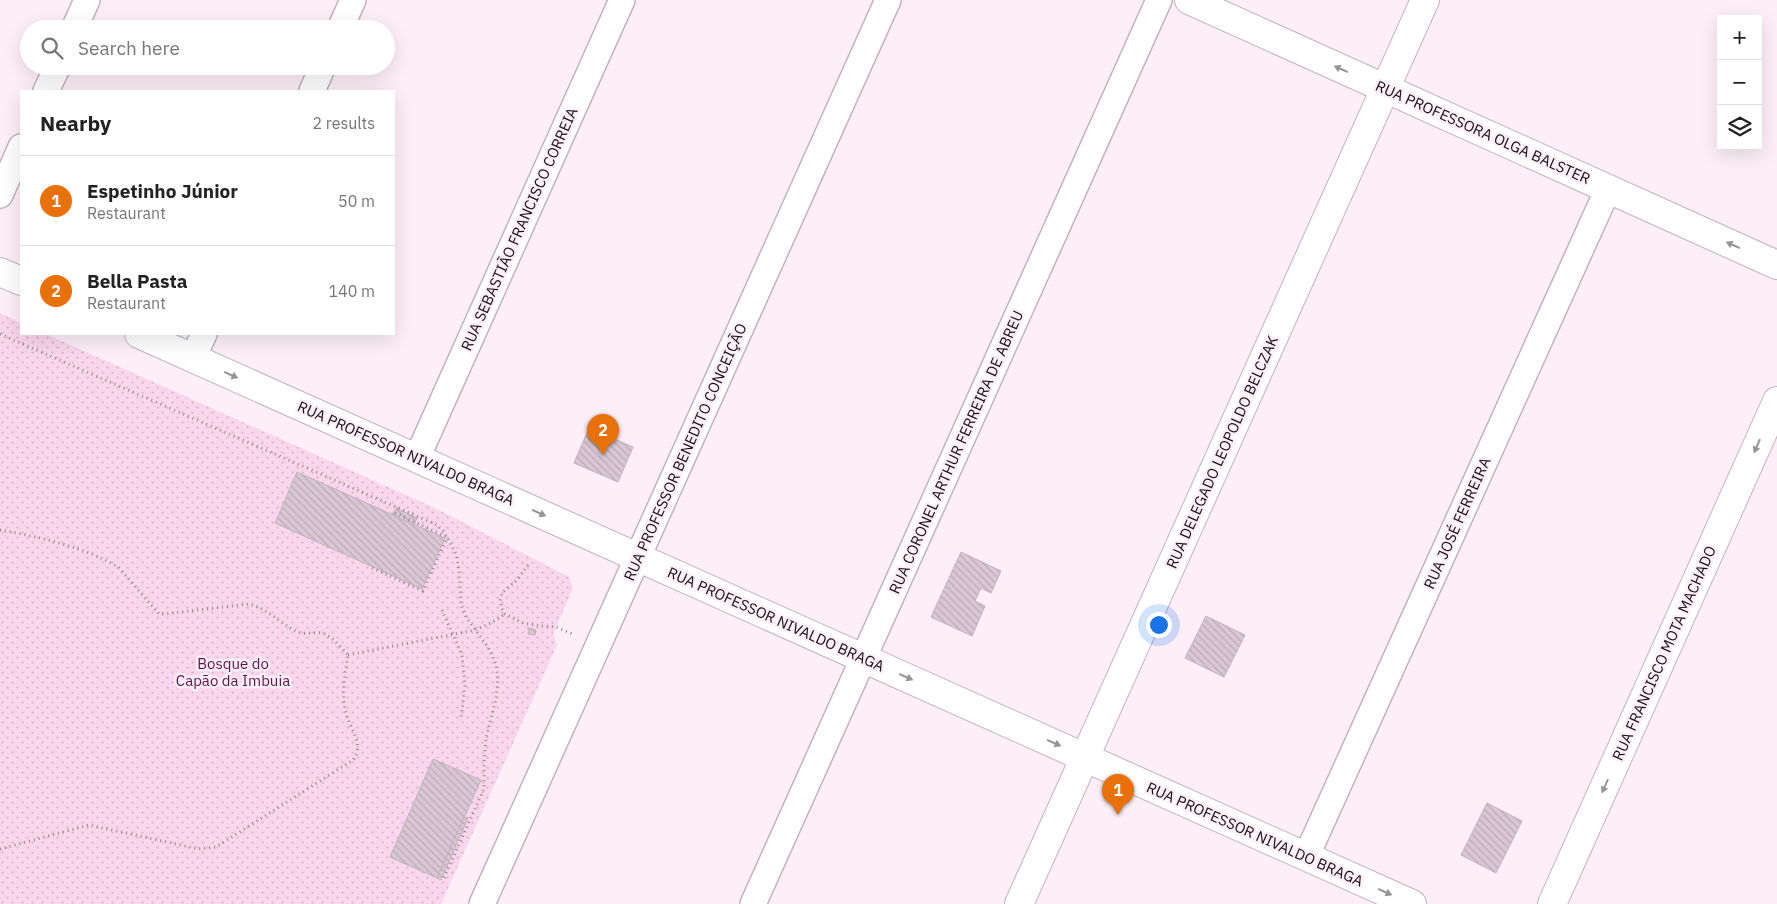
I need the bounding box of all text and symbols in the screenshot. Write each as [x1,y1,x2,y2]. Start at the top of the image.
map controls [1717,15,1762,150]
button: + [1717,15,1762,60]
search box [20,20,395,75]
icon: search [38,34,66,62]
text: Search here [78,36,180,60]
button: − [1717,60,1762,105]
one-way arrow [1334,64,1348,72]
street label: RUA PROFESSORA OLGA BALSTER [1373,76,1593,188]
street label: RUA SEBASTIÃO FRANCISCO CORREIA [457,104,582,354]
button: layers [1717,105,1762,150]
text: Nearby [40,109,111,137]
text: 2 results [312,113,375,133]
text: Espetinho Júnior [87,179,238,203]
text: 1 [51,191,61,211]
text: 50 m [338,191,375,211]
text: Restaurant [87,203,166,223]
one-way arrow [1726,240,1740,248]
text: Bella Pasta [87,269,188,293]
text: 2 [51,281,61,301]
text: 140 m [328,281,375,301]
text: Restaurant [87,293,166,313]
street label: RUA CORONEL ARTHUR FERREIRA DE ABREU [885,307,1027,597]
street label: RUA PROFESSOR BENEDITO CONCEIÇÃO [619,320,751,584]
street label: RUA DELEGADO LEOPOLDO BELCZAK [1162,332,1282,571]
one-way arrow [224,372,238,380]
street label: RUA PROFESSOR NIVALDO BRAGA [295,396,518,510]
pin: 2 [587,414,619,455]
one-way arrow [1753,439,1761,453]
street label: RUA JOSÉ FERREIRA [1419,454,1495,592]
one-way arrow [532,510,546,518]
street label: RUA FRANCISCO MOTA MACHADO [1608,543,1720,763]
street label: RUA PROFESSOR NIVALDO BRAGA [665,562,888,676]
your location [1146,612,1172,638]
park label: Bosque do Capão da Imbuia [176,654,290,690]
one-way arrow [899,673,913,681]
one-way arrow [1047,740,1061,748]
pin: 1 [1102,774,1134,815]
street label: RUA PROFESSOR NIVALDO BRAGA [1144,777,1367,891]
one-way arrow [1600,779,1608,793]
one-way arrow [1378,888,1392,896]

